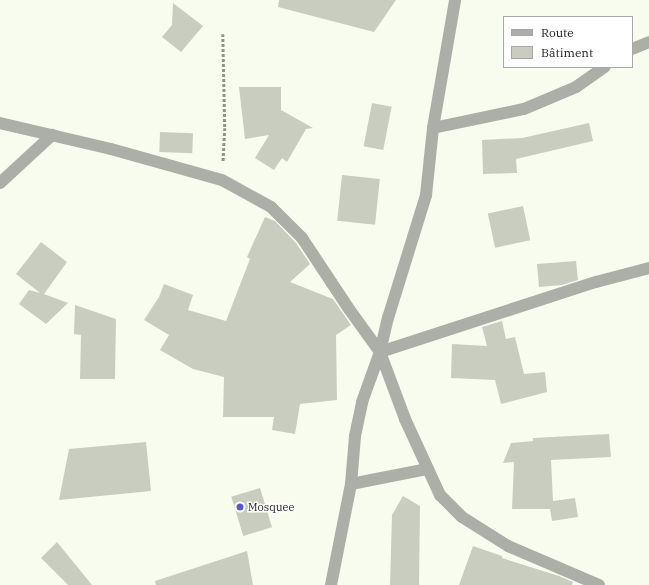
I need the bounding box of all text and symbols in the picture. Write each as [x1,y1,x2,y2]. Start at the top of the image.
legend [503,16,633,68]
text: Route [541,25,574,40]
text: Bâtiment [541,45,593,60]
place label: Mosquee [248,500,294,514]
marker: Mosquee [235,502,245,512]

